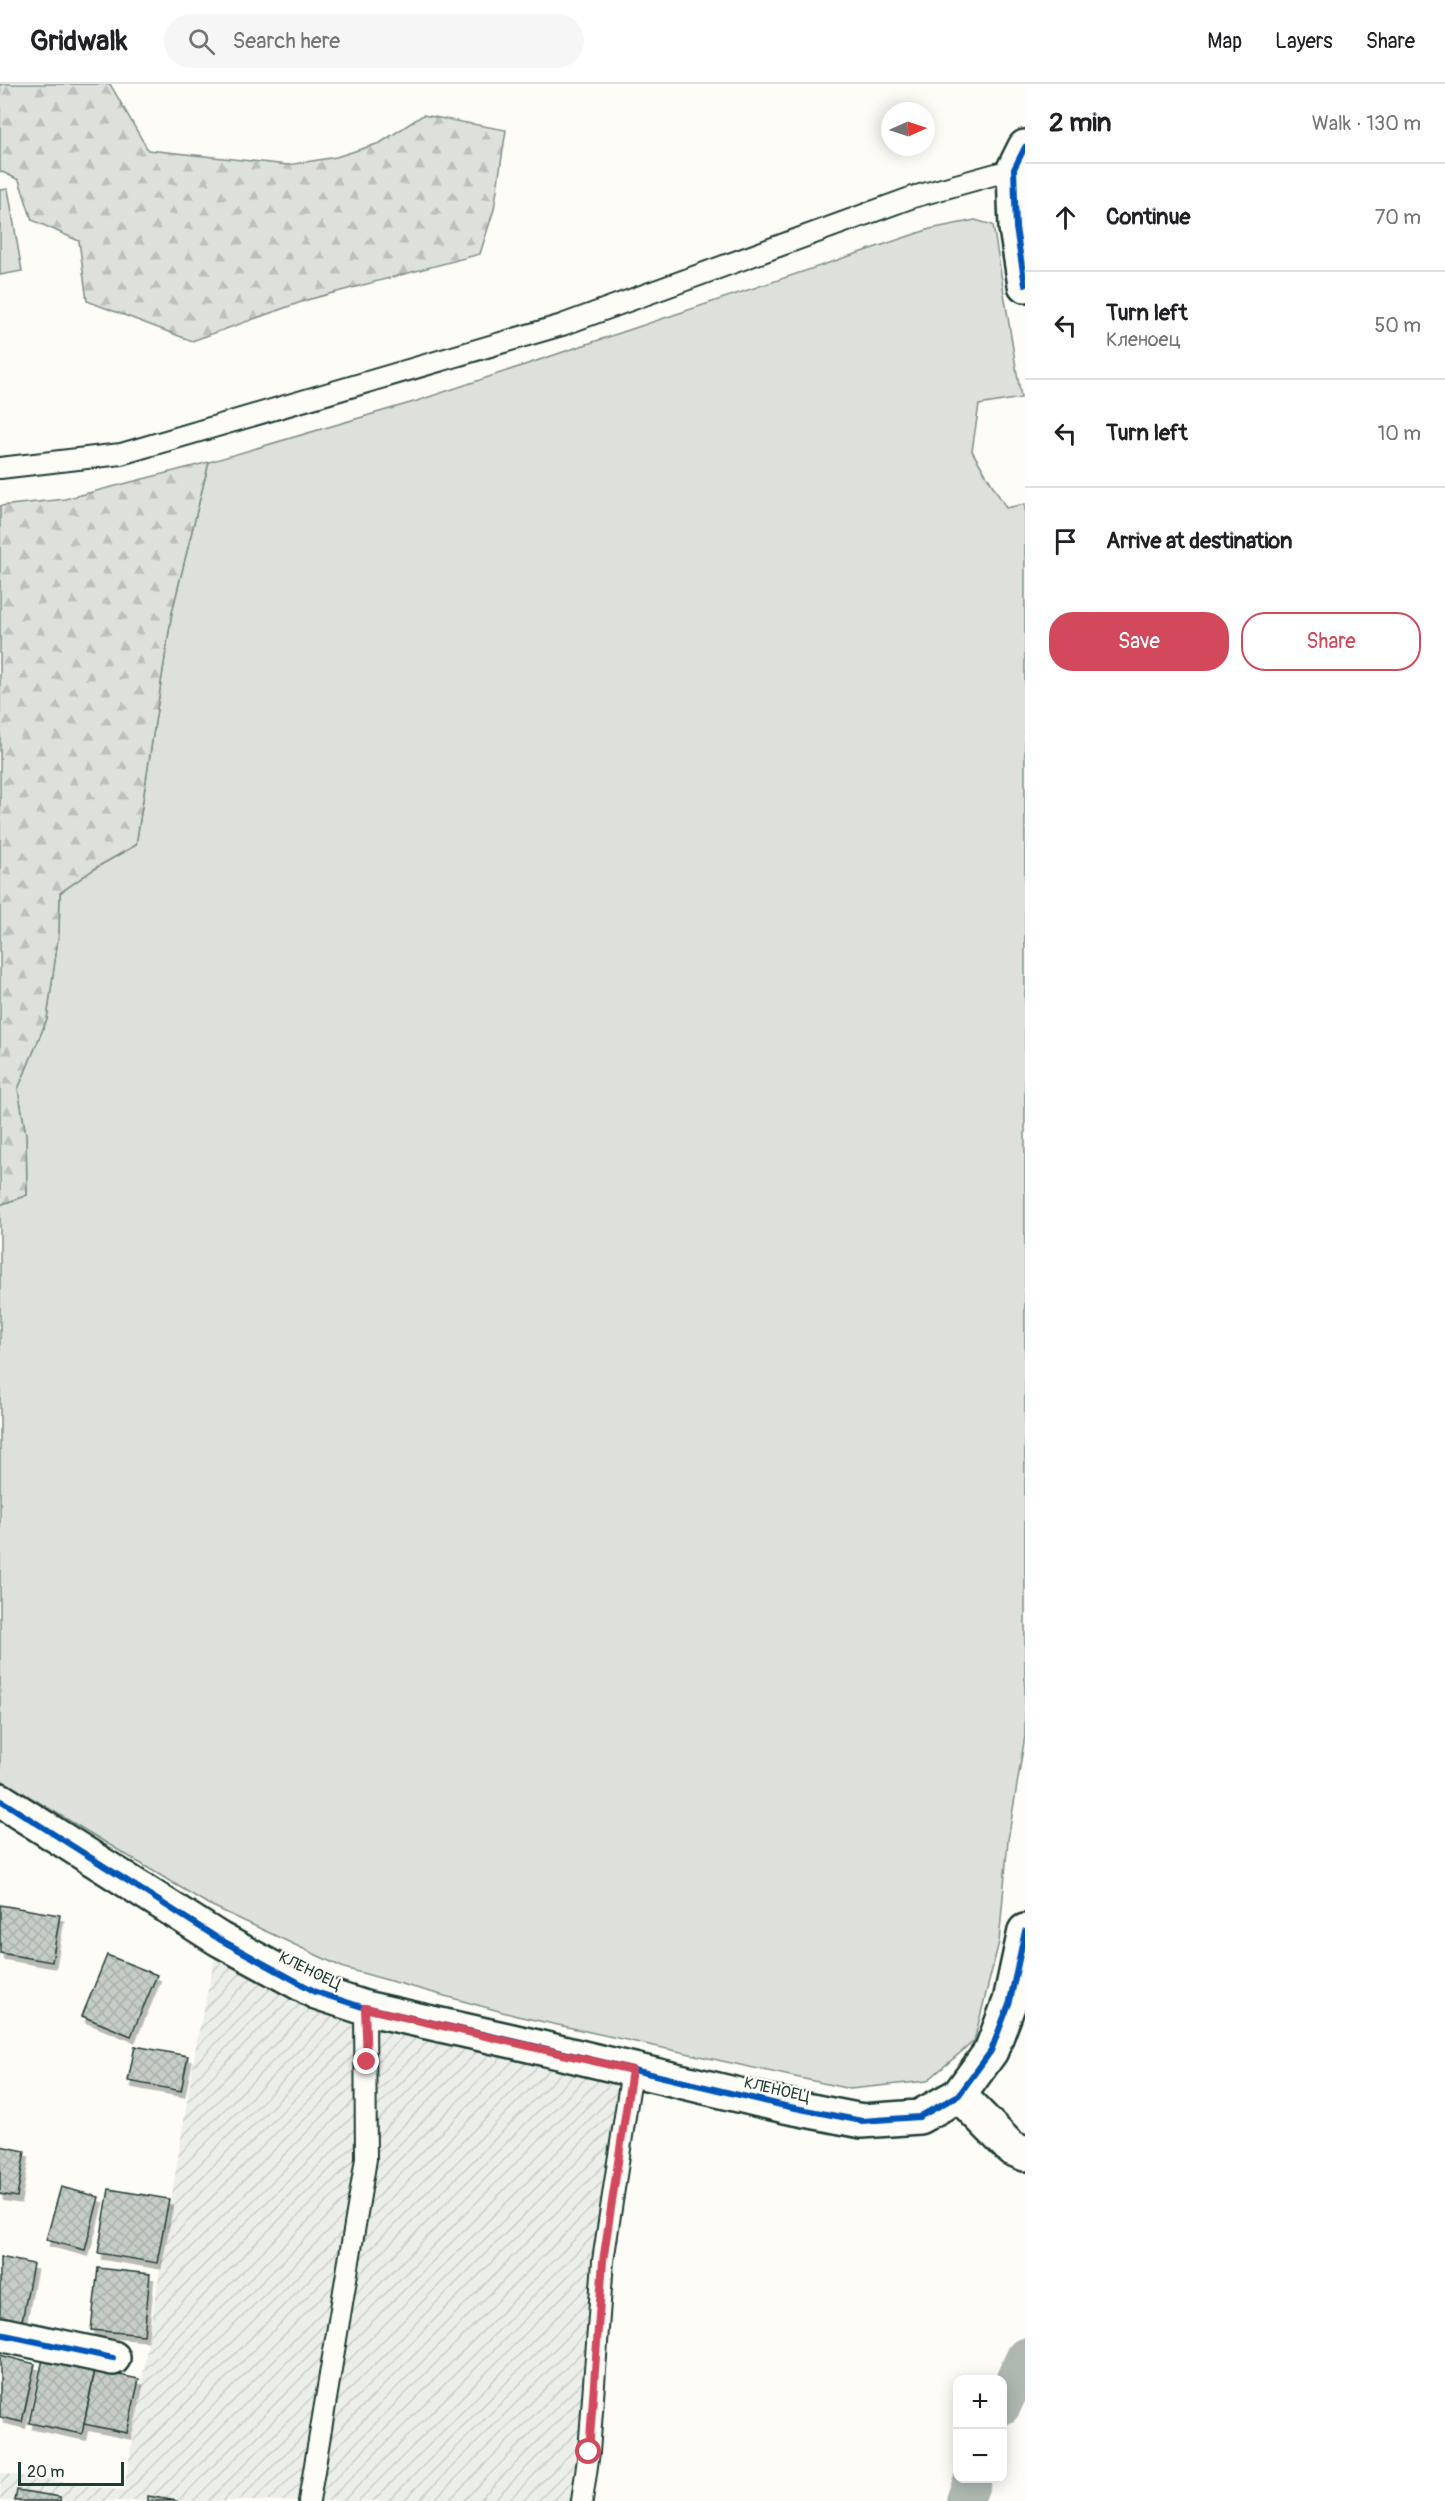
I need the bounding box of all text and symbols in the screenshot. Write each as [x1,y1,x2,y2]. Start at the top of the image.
search box [164,14,584,68]
text: Gridwalk [30,24,128,59]
icon: search [185,25,218,58]
text: Search here [233,27,340,55]
text: Map [1207,28,1242,55]
text: Layers [1275,28,1333,55]
text: Share [1366,28,1415,55]
north arrow [881,102,935,156]
text: 2 min [1049,107,1111,139]
text: Walk · 130 m [1312,111,1421,136]
icon: ahead [1049,201,1082,234]
text: Continue [1106,203,1190,231]
text: 70 m [1375,205,1421,230]
text: Turn left [1106,299,1188,327]
icon: left [1049,309,1082,342]
text: 50 m [1374,313,1421,338]
text: Кленоец [1106,327,1181,352]
icon: left [1049,417,1082,450]
text: Turn left [1106,419,1188,447]
text: 10 m [1377,421,1421,446]
icon: arrive [1049,525,1082,558]
text: Arrive at destination [1106,527,1292,555]
button: Save [1049,612,1229,671]
button: Share [1241,612,1421,671]
street label: КЛЕНОЕЦ [275,1947,345,1995]
route end [353,2048,379,2074]
street label: КЛЕНОЕЦ [742,2073,812,2107]
map controls [953,2375,1007,2483]
button: + [953,2375,1007,2429]
button: − [953,2429,1007,2483]
route start [575,2438,601,2464]
scale bar [18,2459,124,2486]
text: 20 m [27,2462,65,2482]

